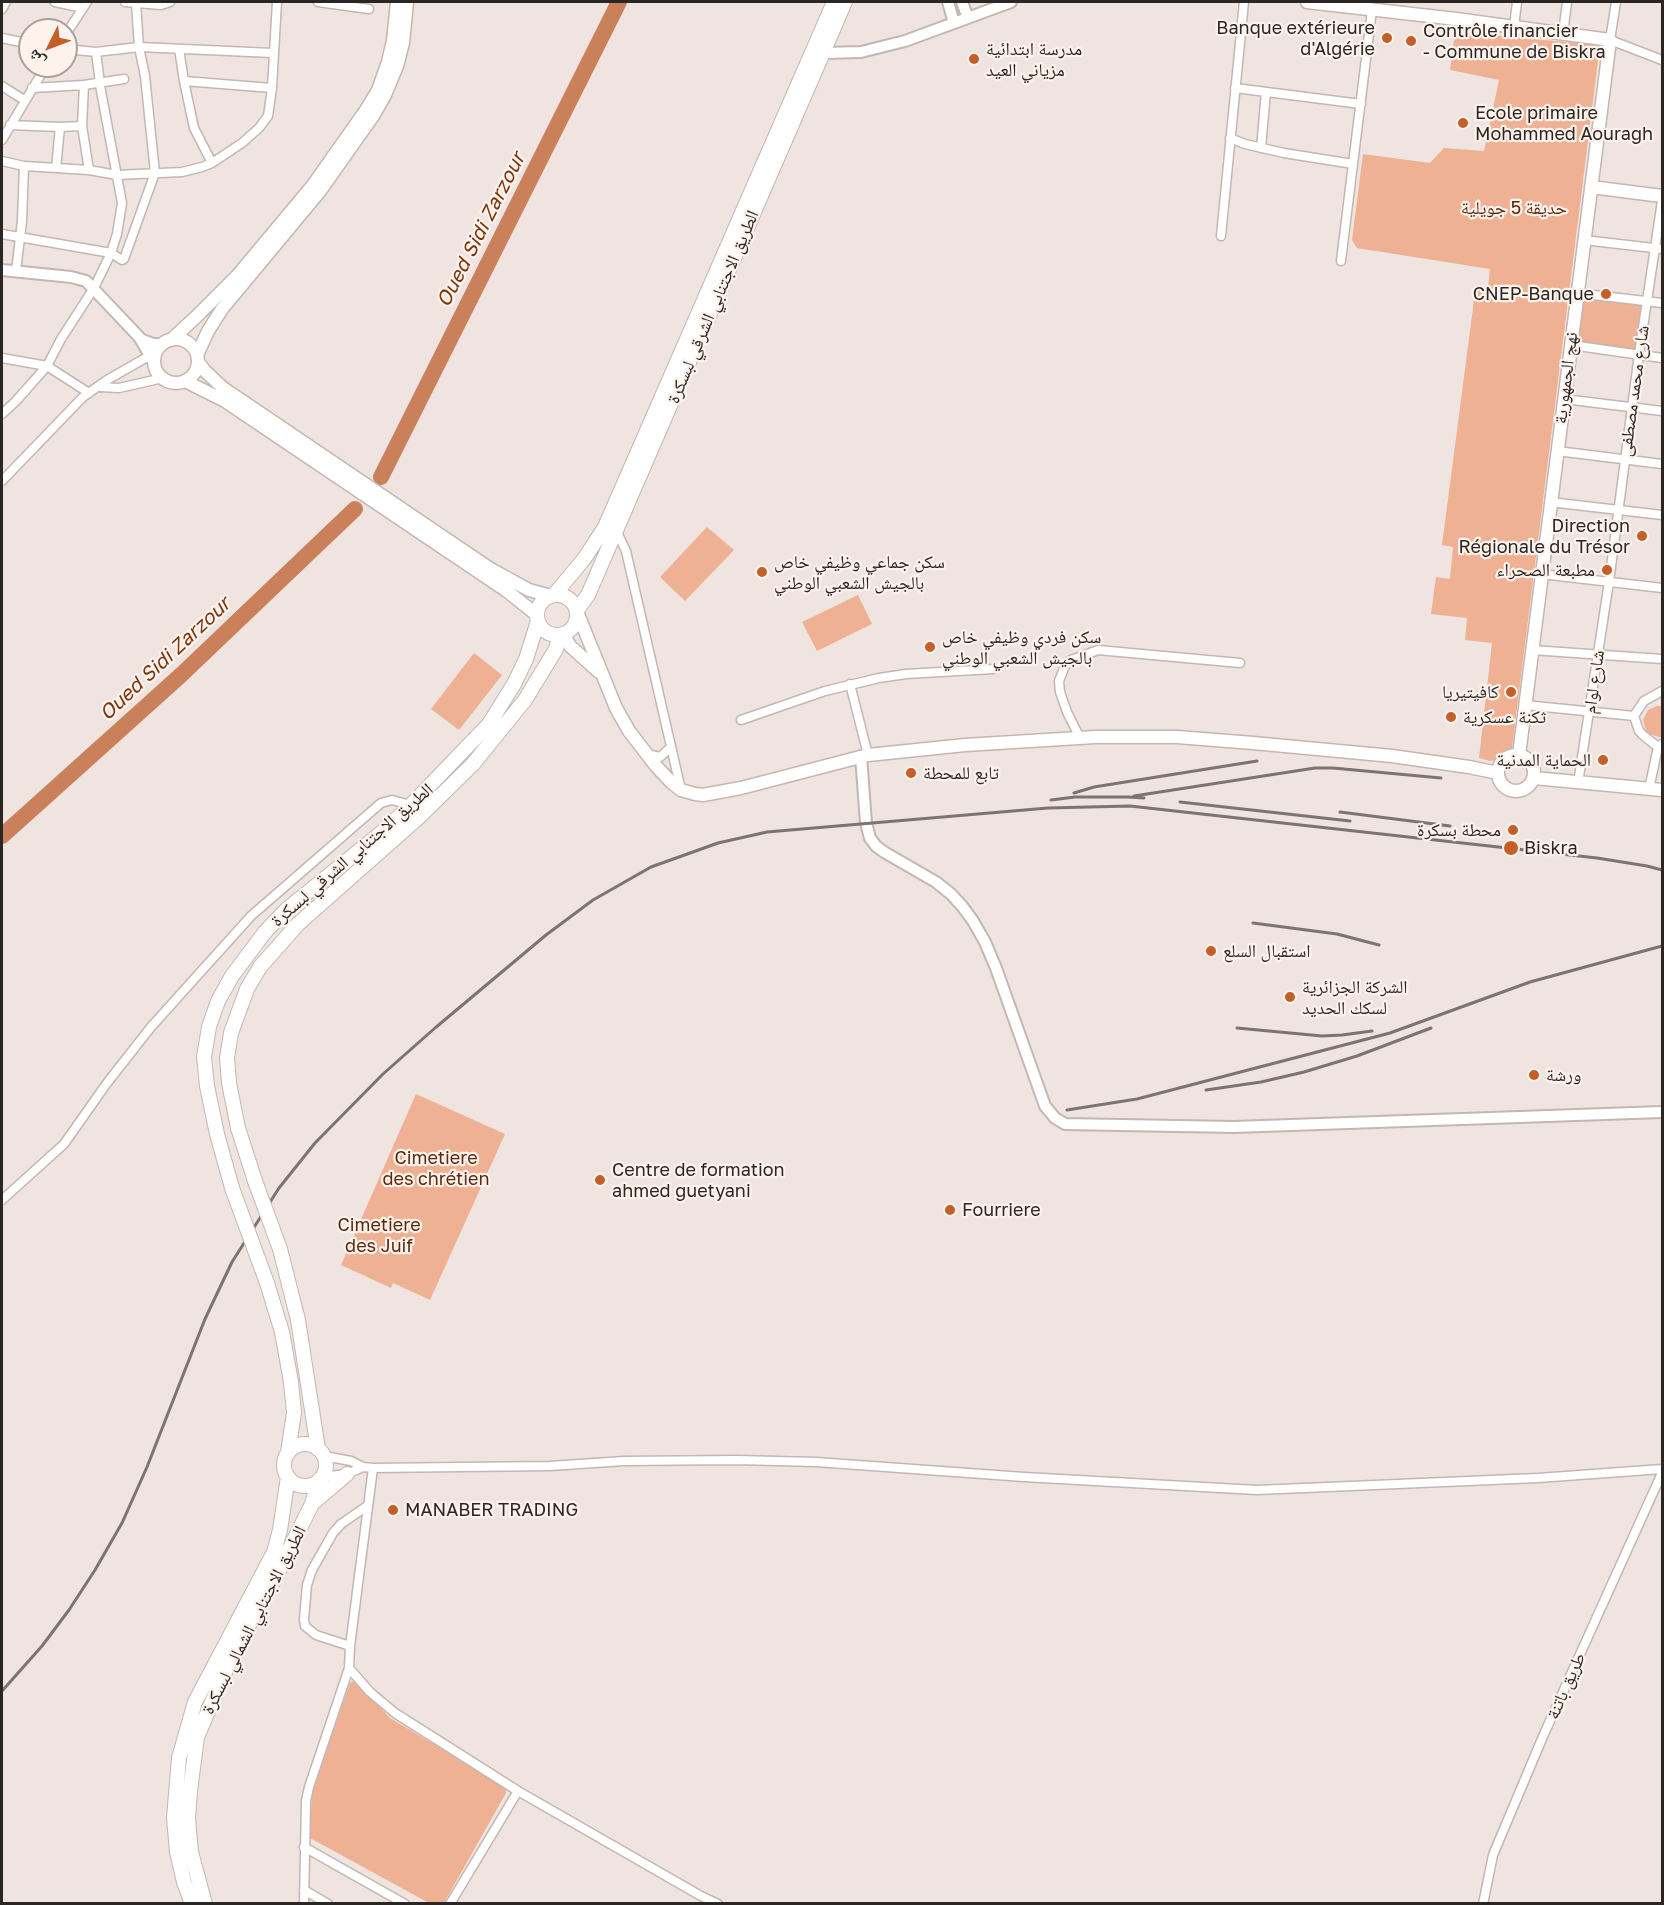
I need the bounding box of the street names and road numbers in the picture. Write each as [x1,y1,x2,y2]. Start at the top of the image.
street label: الطريق الاجتنابي الشرقي لبسكرة [662,207,764,407]
street label: شارع محمد مصطفى [1614,324,1654,458]
street label: نهج الجمهورية [1550,331,1582,425]
street label: شارع لوام [1579,649,1609,715]
street label: الطريق الاجتنابي الشرقي لبسكرة [267,779,437,931]
street label: الطريق الاجتنابي الشمالي لبسكرة [197,1522,311,1718]
street label: طريق باتنة [1542,1649,1590,1723]

